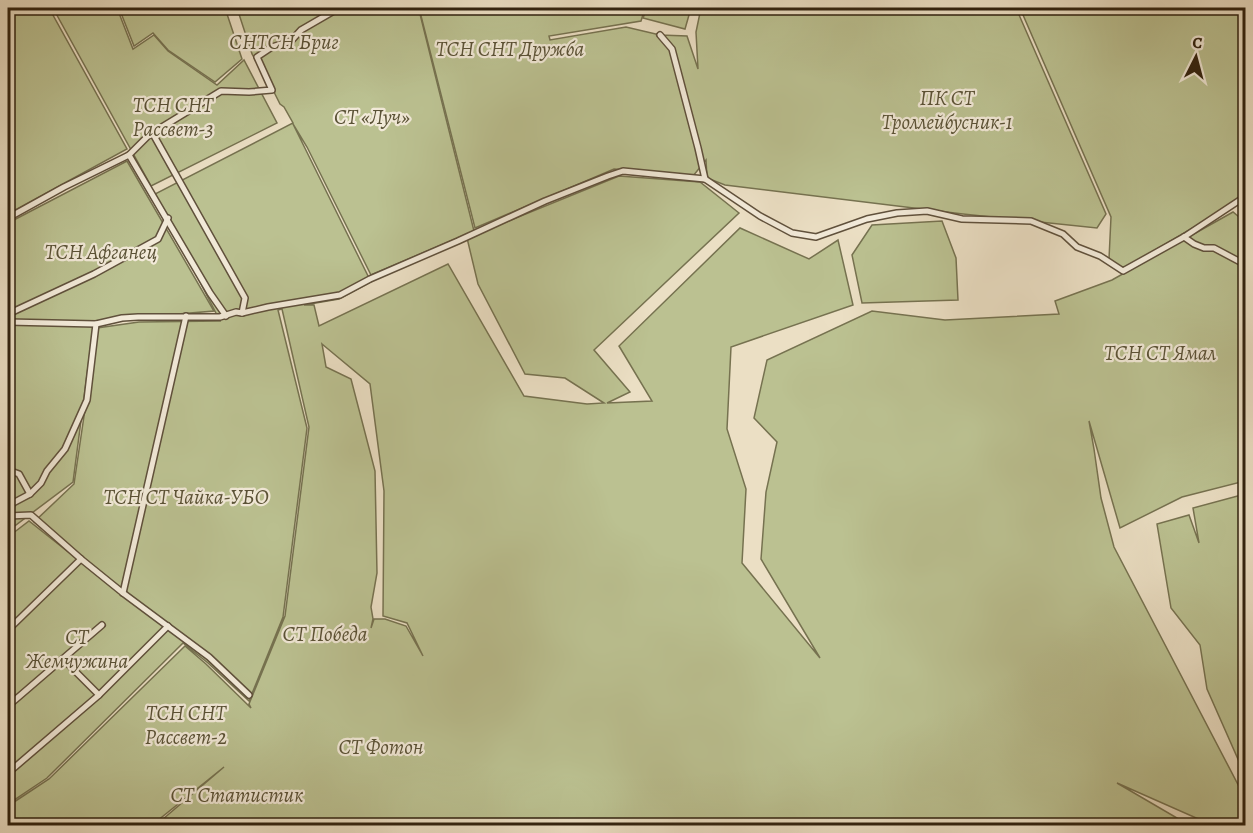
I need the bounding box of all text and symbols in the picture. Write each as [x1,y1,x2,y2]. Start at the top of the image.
north arrow [1166,27,1226,87]
park label: СНТСН Бриг [229,28,339,56]
text: С [1191,32,1204,55]
park label: ТСН СНТ Дружба [436,35,585,63]
park label: ПК СТ Троллейбусник-1 [881,84,1013,136]
park label: ТСН СНТ Рассвет-3 [132,91,214,143]
park label: СТ «Луч» [334,103,410,131]
park label: ТСН Афганец [45,238,157,266]
park label: ТСН СТ Ямал [1104,339,1217,367]
park label: ТСН СТ Чайка-УБО [103,483,269,511]
park label: СТ Победа [283,620,368,648]
park label: СТ Жемчужина [25,623,129,675]
park label: ТСН СНТ Рассвет-2 [145,699,227,751]
park label: СТ Фотон [339,733,424,761]
park label: СТ Статистик [170,781,304,809]

